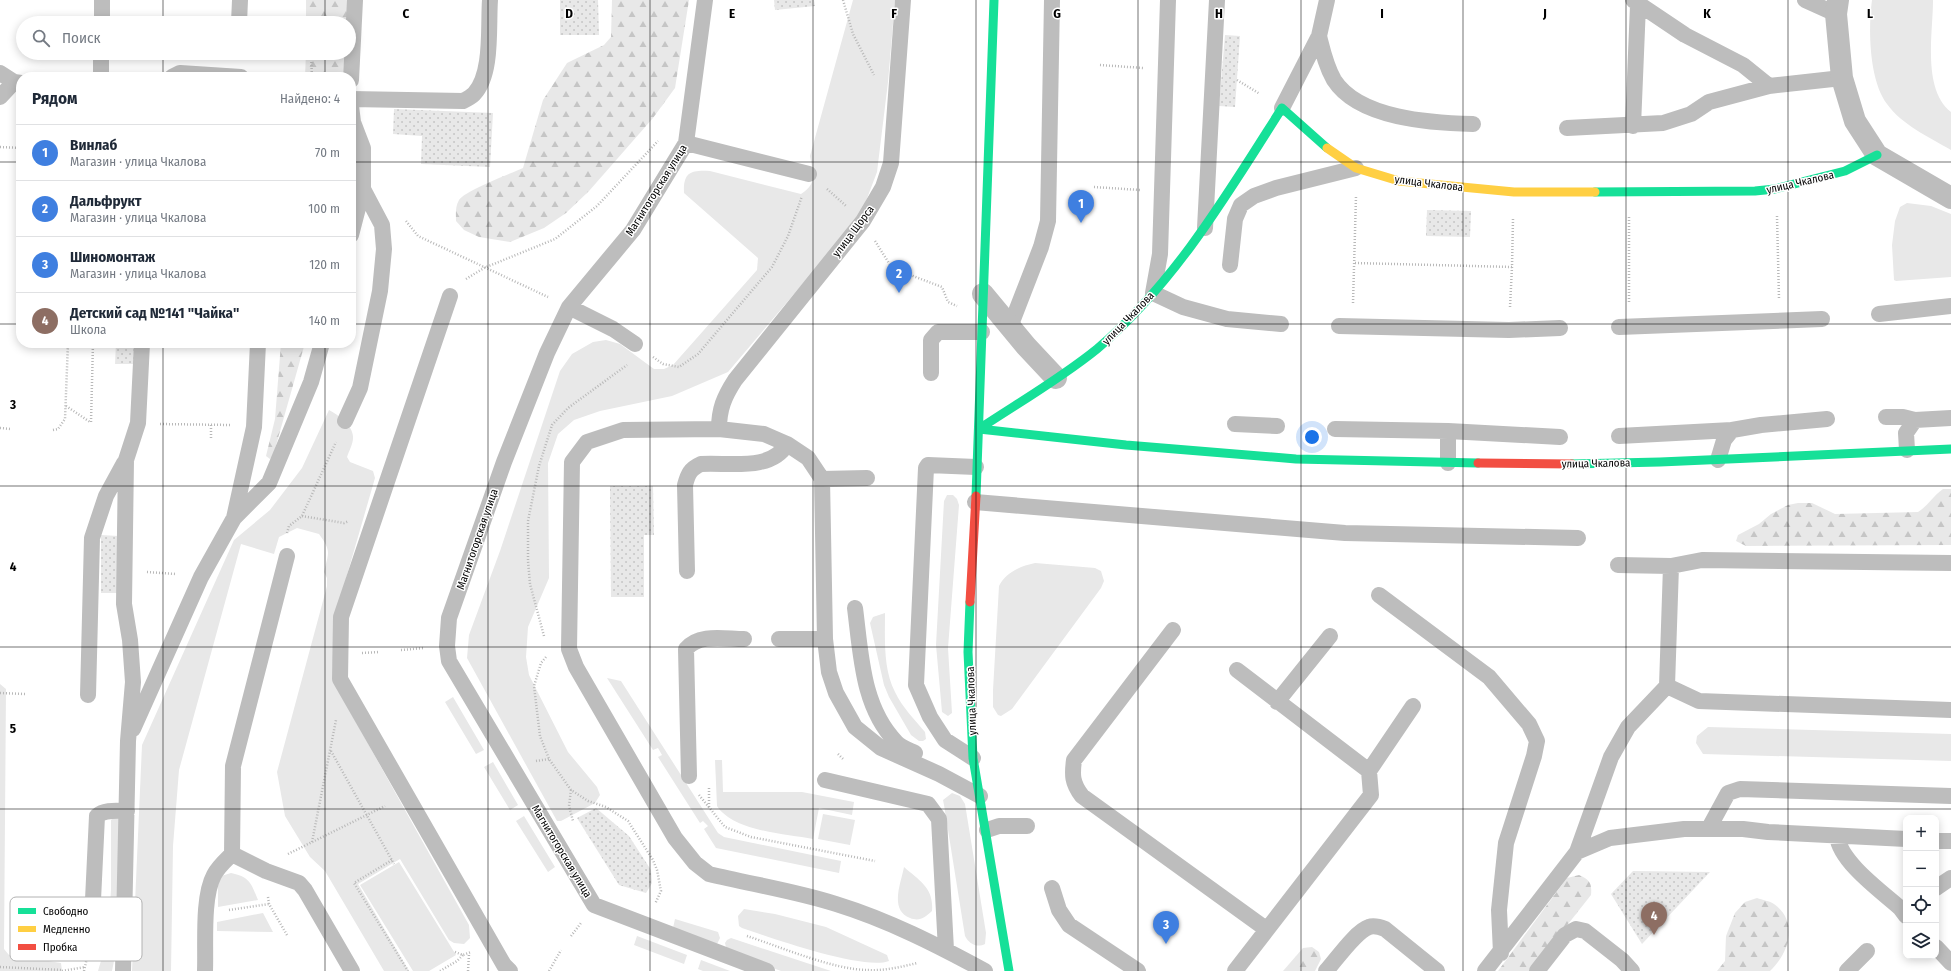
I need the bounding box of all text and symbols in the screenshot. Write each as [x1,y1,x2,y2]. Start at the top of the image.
text: C [403,6,410,21]
text: D [565,6,573,21]
text: E [729,6,735,21]
text: F [891,6,897,21]
text: G [1053,6,1061,21]
text: H [1215,6,1223,21]
text: I [1380,6,1384,21]
text: J [1542,6,1547,21]
text: K [1703,6,1711,21]
text: L [1867,6,1873,21]
search box [16,16,356,60]
icon: search [30,27,52,49]
text: Поиск [62,29,100,47]
text: Рядом [32,88,77,109]
text: Найдено: 4 [280,91,340,106]
text: Винлаб [70,136,117,154]
street label: Магнитогорская улица [623,142,690,238]
text: 1 [42,145,48,160]
text: 70 m [315,145,340,160]
text: Магазин · улица Чкалова [70,154,206,169]
street label: улица Чкалова [1765,168,1835,197]
street label: улица Чкалова [1394,173,1464,194]
pin: 1 [1068,190,1094,223]
text: Дальфрукт [70,192,142,210]
text: 2 [42,201,48,216]
text: 100 m [308,201,340,216]
street label: улица Щорса [830,203,877,260]
text: Магазин · улица Чкалова [70,210,206,225]
text: Шиномонтаж [70,248,155,266]
text: 3 [42,257,48,272]
text: 120 m [309,257,340,272]
pin: 2 [886,260,912,293]
text: Магазин · улица Чкалова [70,266,206,281]
street label: улица Чкалова [1100,289,1157,348]
text: Детский сад №141 "Чайка" [70,304,239,322]
text: 4 [42,313,48,328]
text: 140 m [309,313,340,328]
text: Школа [70,322,106,337]
text: 3 [9,397,16,412]
your location [1302,427,1322,447]
street label: улица Чкалова [1561,456,1631,471]
street label: Магнитогорская улица [454,487,501,591]
text: 4 [10,559,17,574]
street label: улица Чкалова [964,666,979,736]
text: 5 [10,721,16,736]
street label: Магнитогорская улица [529,803,594,900]
map controls [1903,815,1939,959]
button: + [1903,815,1939,851]
button: − [1903,851,1939,887]
button: locate [1903,887,1939,923]
legend [10,897,142,961]
pin: 4 [1641,902,1667,935]
text: Свободно [43,905,88,918]
pin: 3 [1153,911,1179,944]
text: Медленно [43,923,91,936]
button: layers [1903,923,1939,959]
text: Пробка [43,941,77,954]

